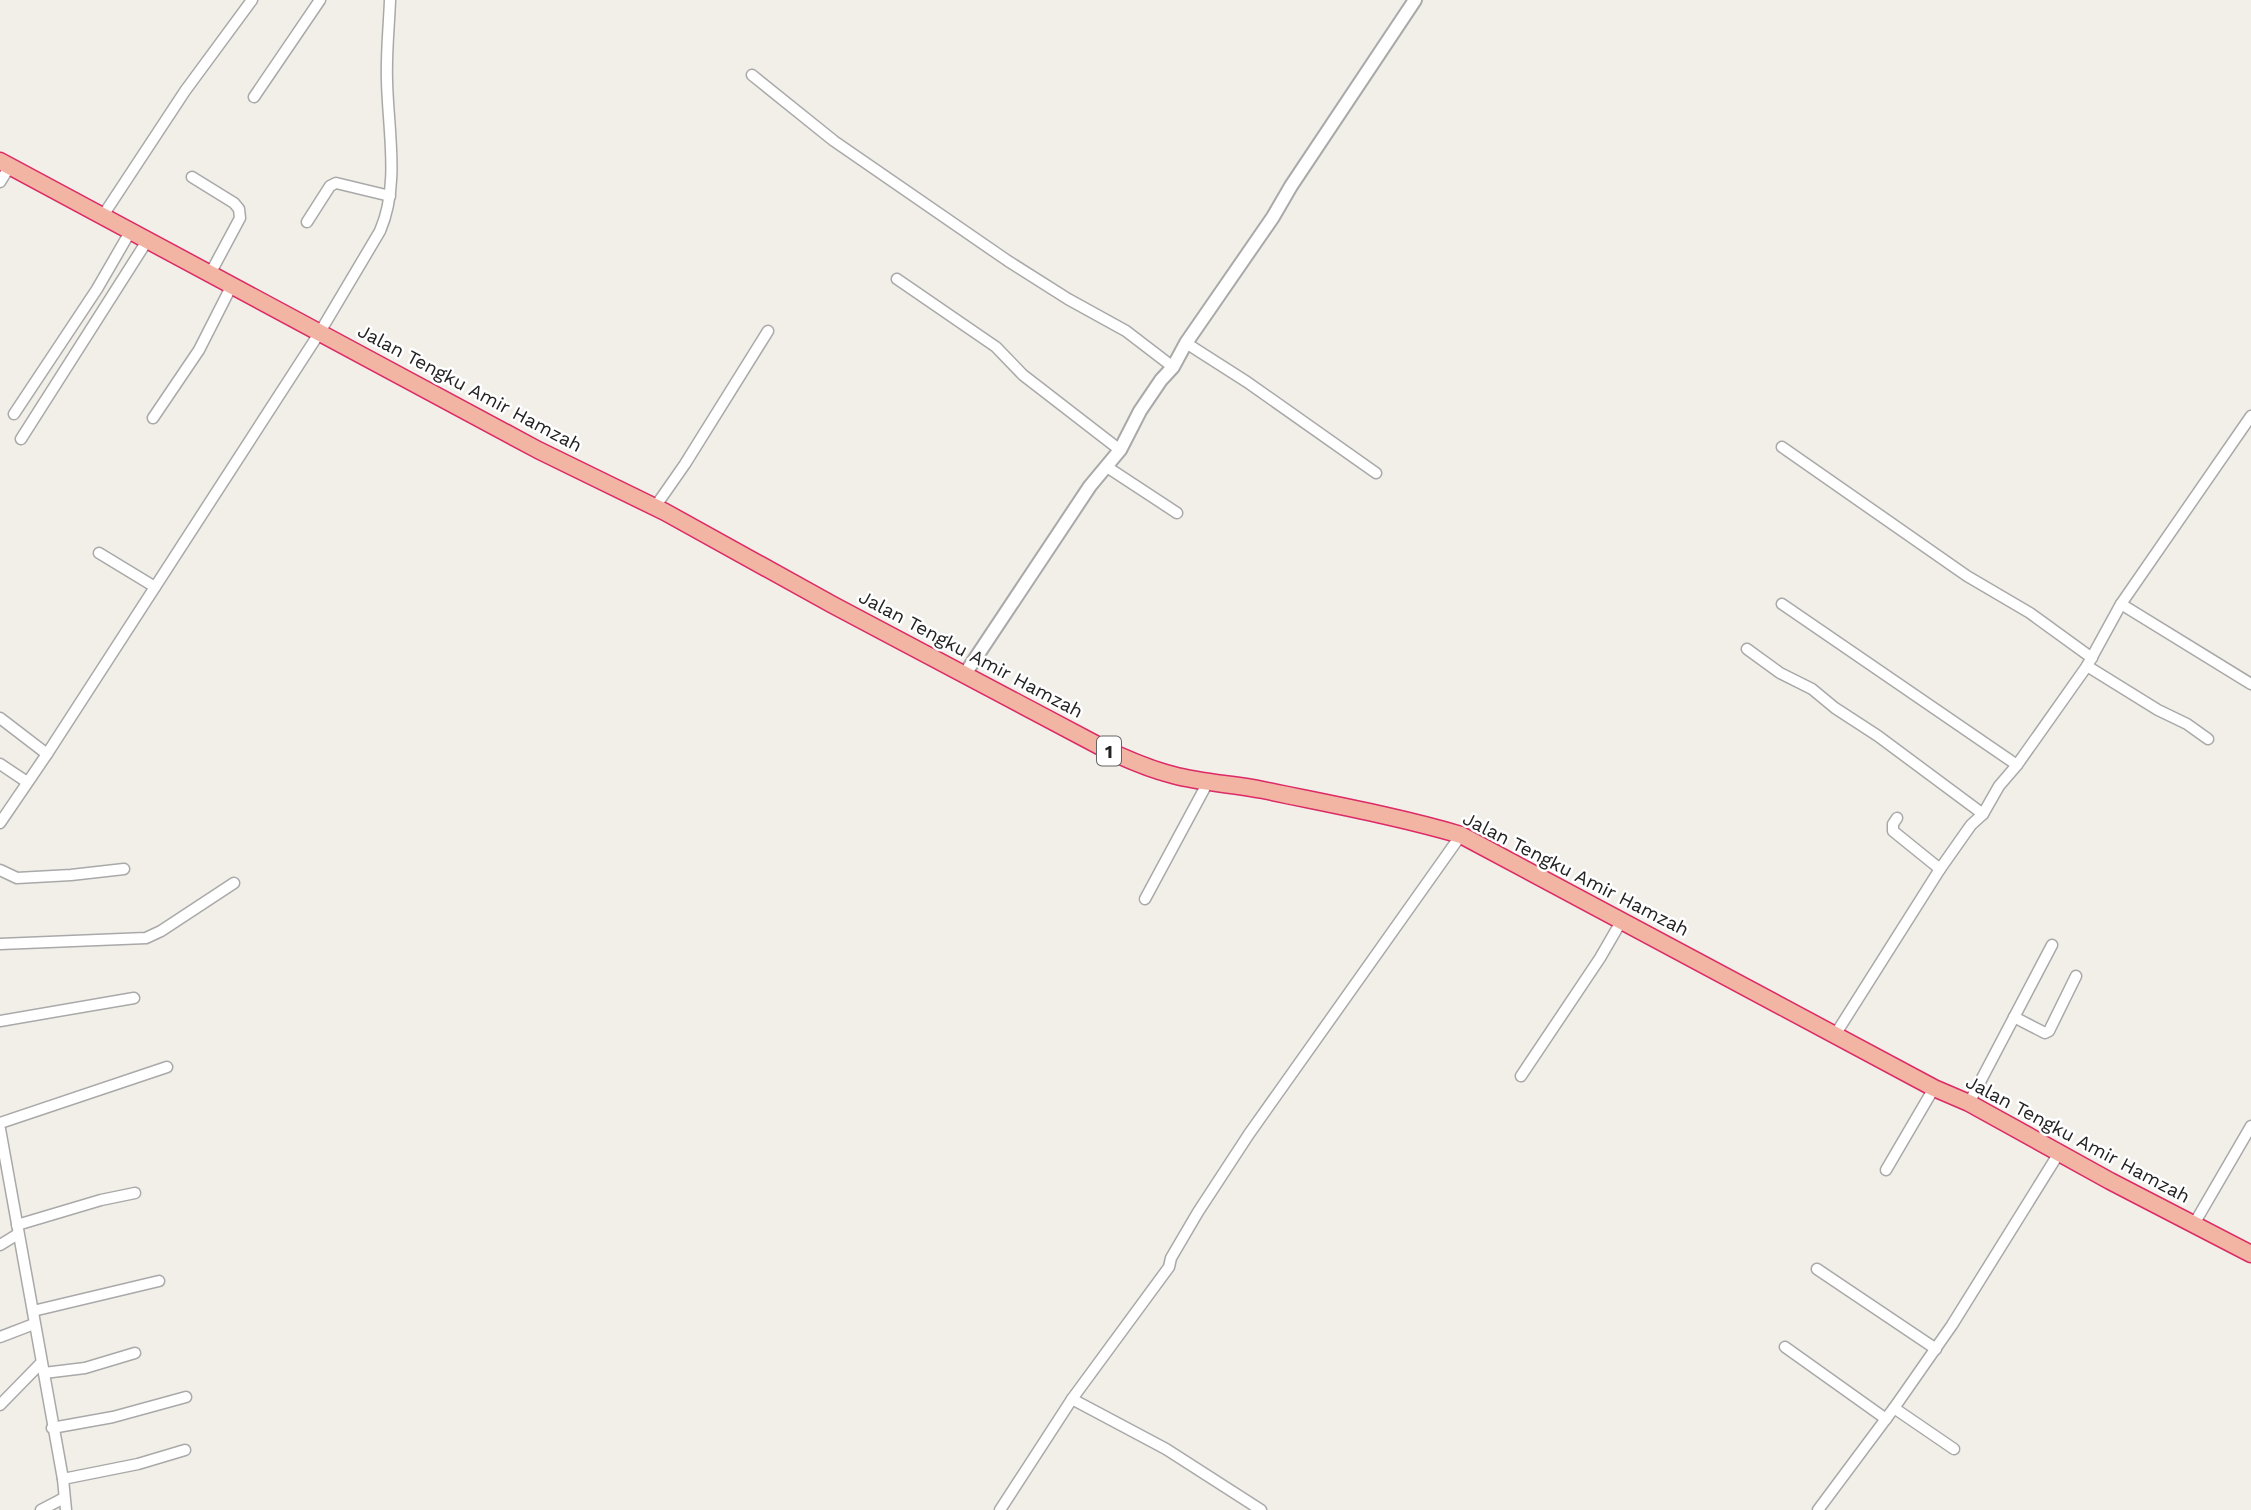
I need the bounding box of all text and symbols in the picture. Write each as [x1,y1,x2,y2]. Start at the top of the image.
street label: Jalan Tengku Amir Hamzah [354,319,586,457]
street label: Jalan Tengku Amir Hamzah [855,585,1087,723]
road number: 1 [1097,736,1121,766]
street label: Jalan Tengku Amir Hamzah [1459,807,1693,941]
street label: Jalan Tengku Amir Hamzah [1962,1070,2194,1208]

